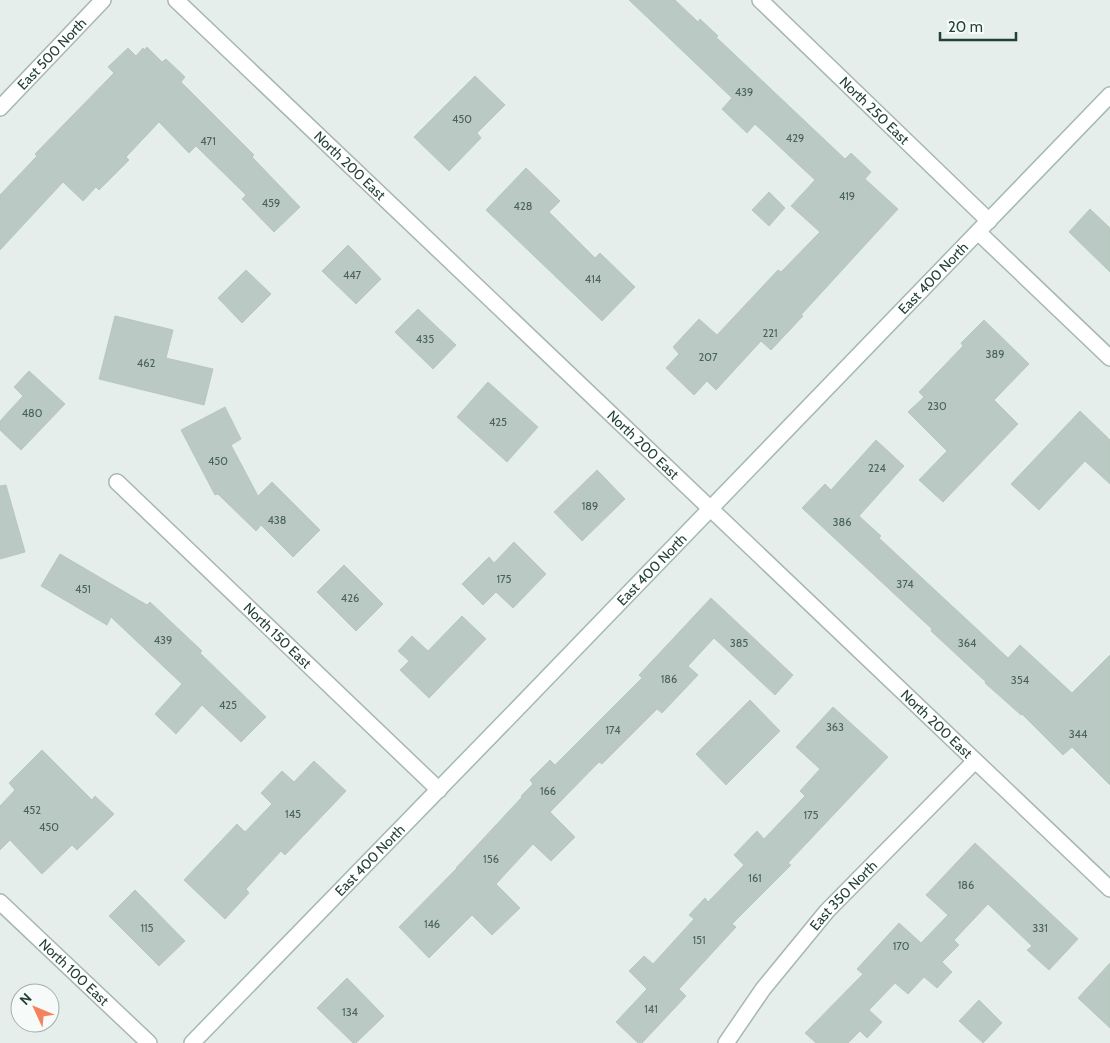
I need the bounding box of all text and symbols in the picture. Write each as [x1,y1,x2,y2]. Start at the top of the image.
scale bar [940,10,1016,42]
street label: East 500 North [13,14,90,93]
text: 20 m [948,18,983,36]
street label: North 250 East [836,73,913,148]
house number: 439 [735,85,753,99]
house number: 450 [452,112,472,126]
street label: North 200 East [310,127,390,204]
house number: 429 [786,131,804,145]
house number: 471 [200,134,216,148]
house number: 419 [839,189,855,203]
house number: 459 [262,196,280,210]
house number: 428 [514,199,532,213]
street label: East 400 North [894,238,972,318]
house number: 447 [343,268,362,282]
house number: 414 [585,272,602,286]
house number: 221 [762,326,778,340]
house number: 435 [416,332,434,346]
house number: 389 [986,347,1004,361]
house number: 207 [699,350,718,364]
house number: 462 [137,356,155,370]
house number: 230 [927,399,947,413]
house number: 480 [22,406,43,420]
street label: North 200 East [604,406,683,483]
house number: 425 [489,415,507,429]
house number: 450 [208,454,228,468]
house number: 224 [868,461,887,475]
house number: 189 [582,499,598,513]
house number: 438 [268,513,286,527]
house number: 386 [833,515,851,529]
street label: East 400 North [613,530,691,609]
house number: 175 [496,572,512,586]
house number: 374 [896,577,914,591]
house number: 451 [75,582,91,596]
house number: 426 [341,591,359,605]
street label: North 150 East [240,599,315,672]
house number: 439 [154,633,172,647]
house number: 385 [730,636,748,650]
house number: 364 [958,636,977,650]
house number: 186 [661,672,677,686]
house number: 354 [1011,673,1030,687]
street label: North 200 East [897,686,976,762]
house number: 425 [219,698,237,712]
house number: 363 [826,720,844,734]
house number: 174 [605,723,621,737]
house number: 344 [1069,727,1088,741]
house number: 166 [540,784,556,798]
house number: 452 [23,803,41,817]
house number: 145 [285,807,301,821]
house number: 175 [803,808,819,822]
house number: 450 [39,820,59,834]
street label: East 400 North [331,821,409,900]
house number: 156 [483,852,499,866]
street label: East 350 North [806,856,881,934]
house number: 161 [748,871,762,885]
house number: 186 [958,878,974,892]
house number: 146 [424,917,440,931]
house number: 115 [140,921,154,935]
house number: 331 [1032,921,1048,935]
house number: 151 [692,933,706,947]
street label: North 100 East [35,935,113,1010]
house number: 170 [893,939,910,953]
north arrow [10,983,60,1033]
text: N [16,989,36,1009]
house number: 141 [644,1002,658,1016]
house number: 134 [342,1005,359,1019]

